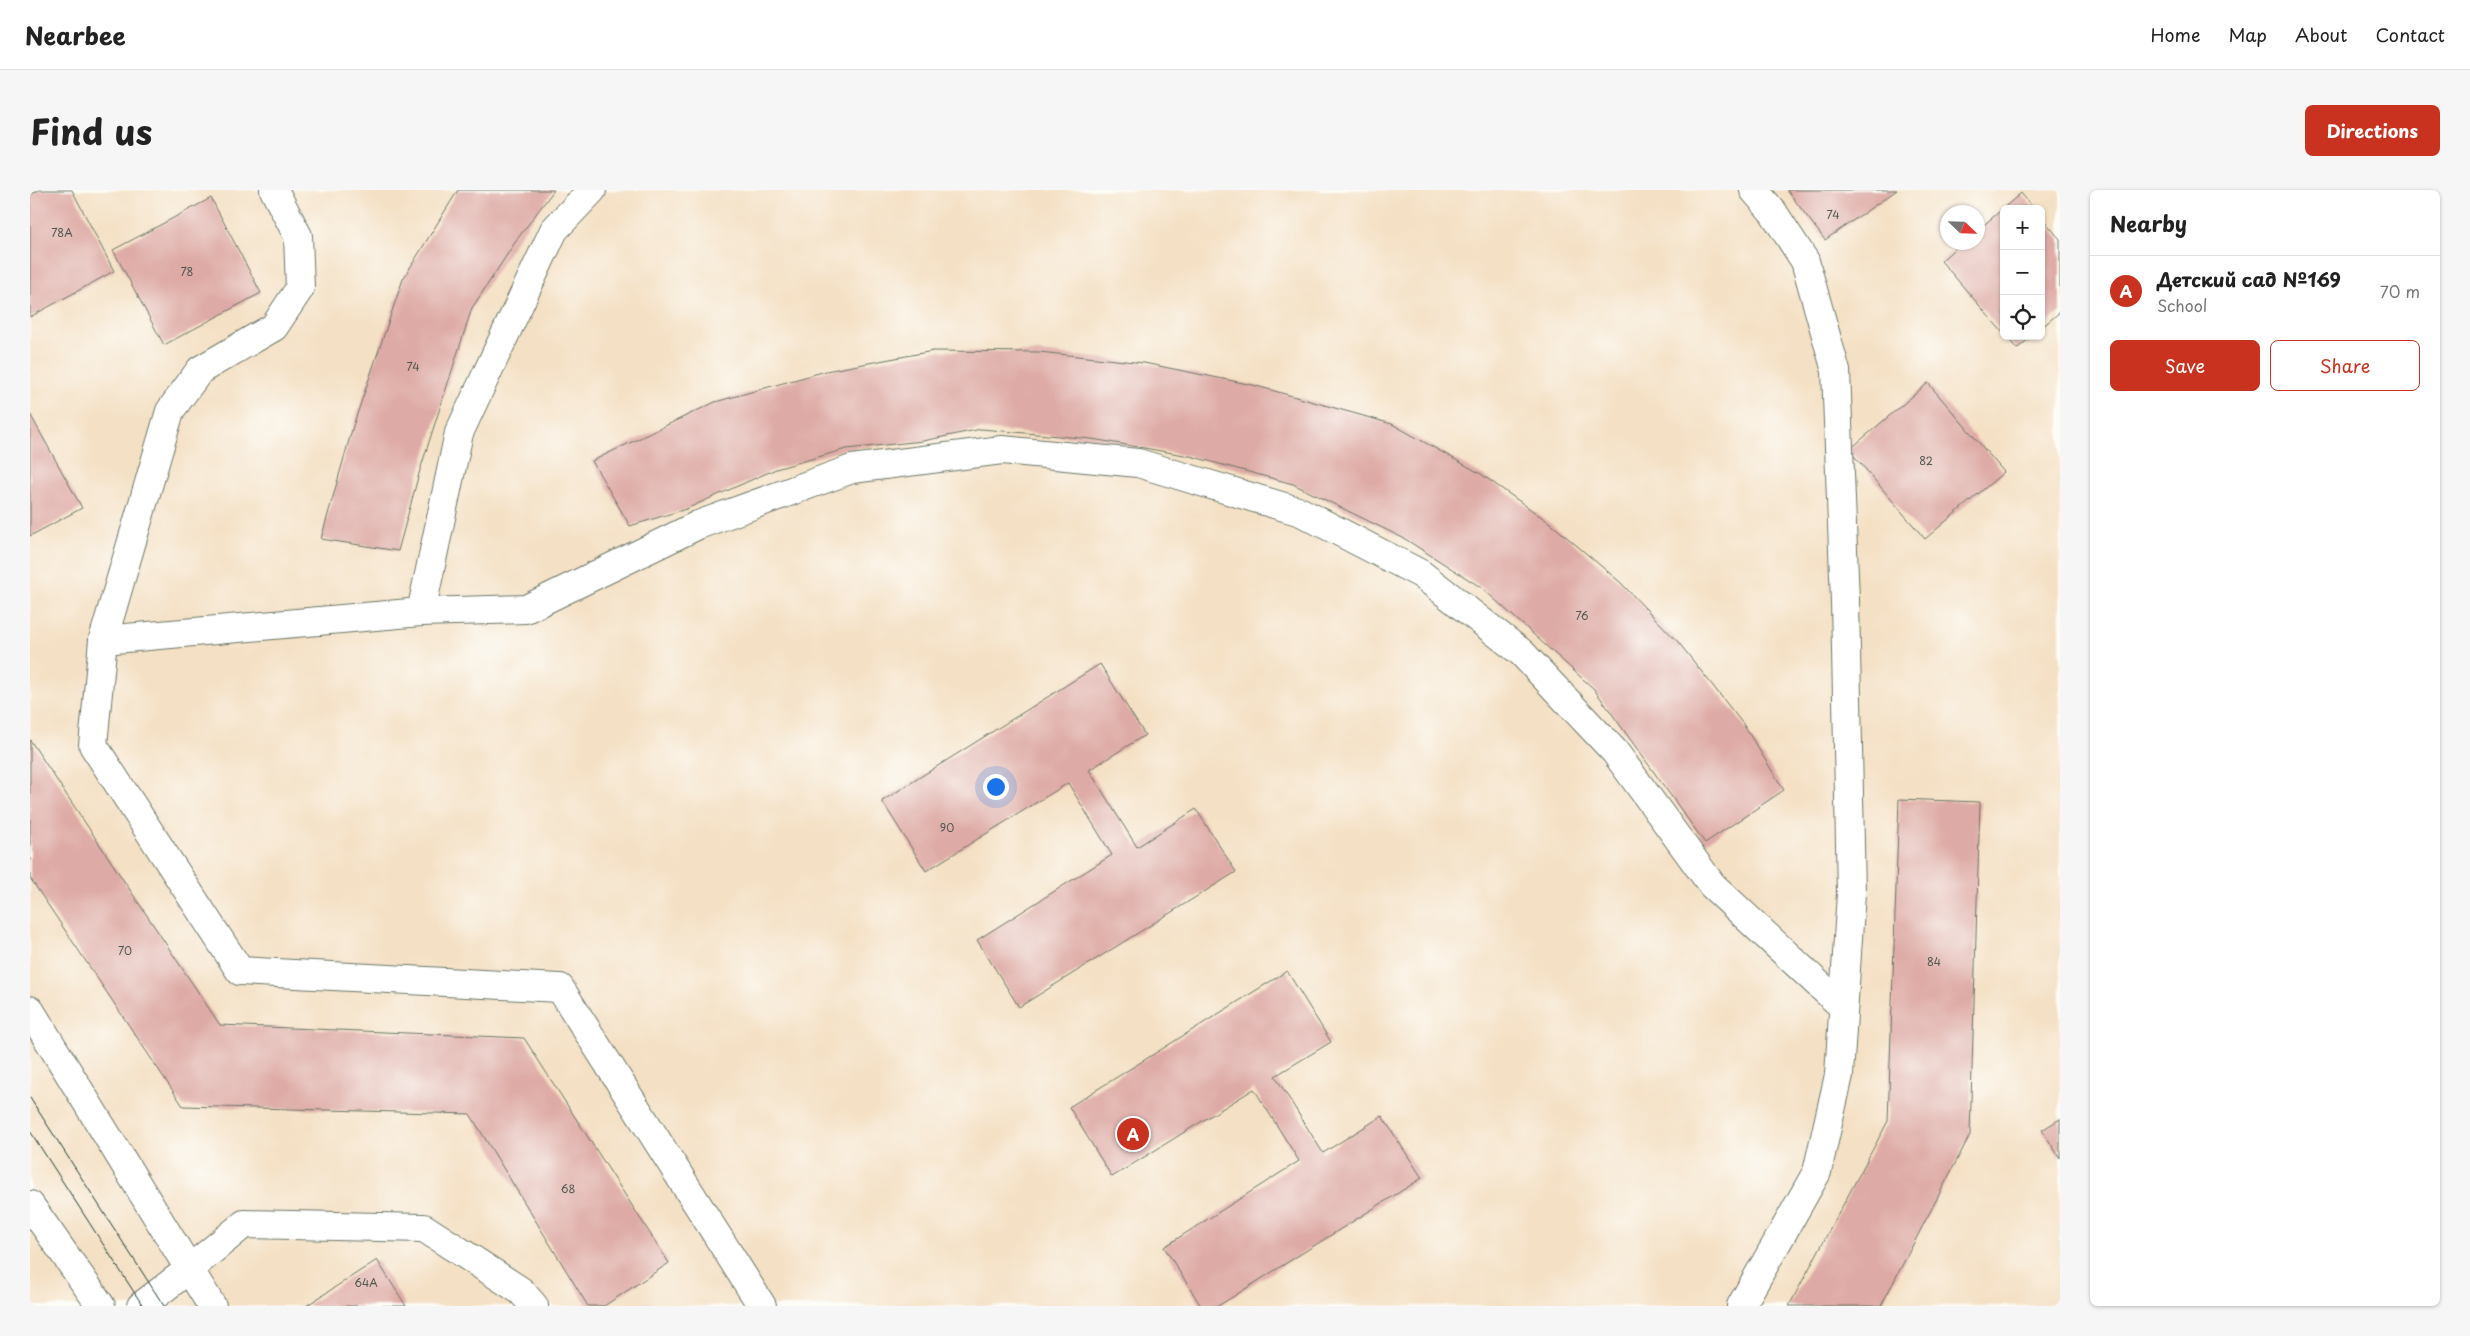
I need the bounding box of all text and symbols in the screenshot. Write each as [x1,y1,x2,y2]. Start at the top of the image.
text: Nearbee [25,17,126,53]
text: Home [2150,21,2200,48]
text: Map [2228,21,2267,48]
text: About [2295,21,2347,48]
text: Contact [2375,21,2445,48]
text: Find us [30,104,152,157]
button: Directions [2305,105,2440,156]
north arrow [1940,205,1985,250]
map controls [2000,205,2045,340]
button: + [2000,205,2045,250]
house number: 74 [1826,206,1840,223]
text: Nearby [2110,207,2187,239]
house number: 78А [51,224,73,241]
button: − [2000,250,2045,295]
house number: 78 [181,263,194,280]
text: Детский сад №169 [2157,265,2341,293]
text: A [2120,279,2132,303]
text: 70 m [2380,279,2420,303]
text: School [2157,293,2207,317]
button: locate [2000,295,2045,340]
button: Save [2110,340,2260,391]
button: Share [2270,340,2420,391]
house number: 74 [406,358,420,375]
house number: 82 [1919,452,1933,469]
house number: 76 [1575,607,1589,624]
your location [983,774,1009,800]
house number: 90 [940,819,954,836]
house number: 70 [118,942,132,959]
house number: 84 [1927,953,1941,970]
pin: A [1117,1115,1149,1153]
house number: 68 [561,1180,575,1197]
house number: 64А [354,1274,378,1291]

